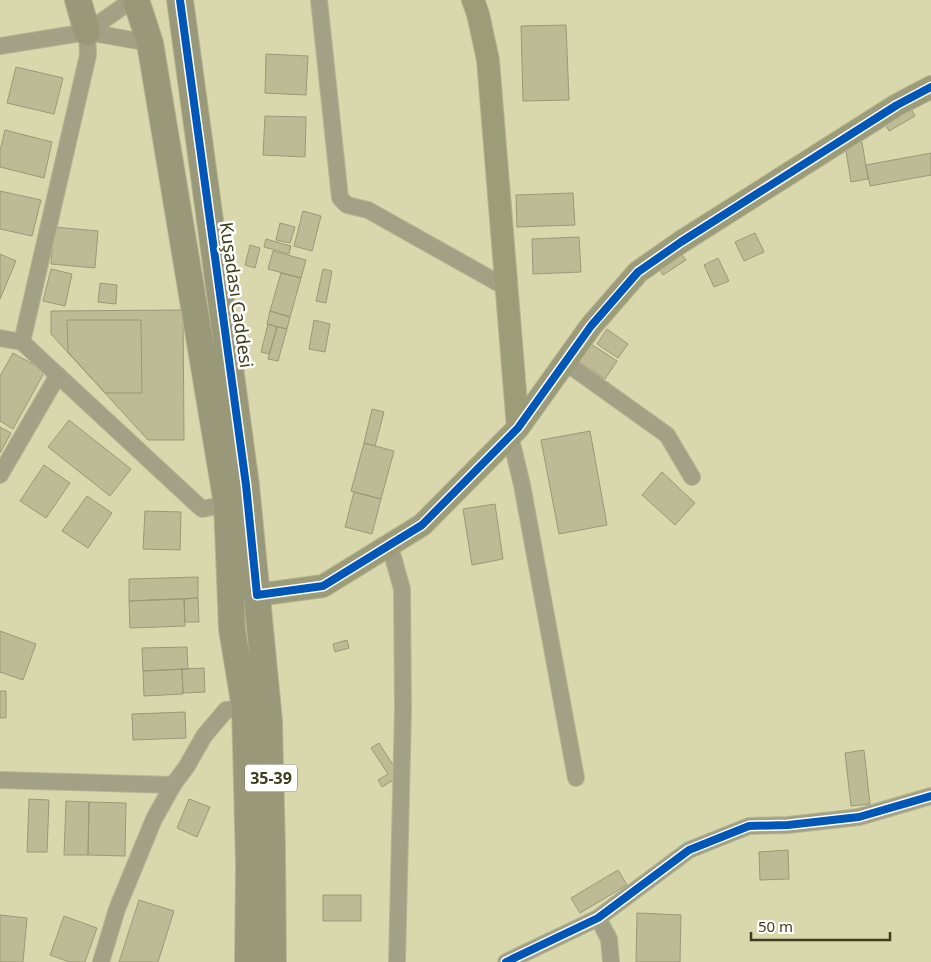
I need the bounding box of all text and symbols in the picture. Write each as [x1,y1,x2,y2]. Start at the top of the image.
street label: Kuşadası Caddesi [215,220,259,369]
road number: 35-39 [245,764,297,791]
scale bar [751,910,890,942]
text: 50 m [758,916,793,936]

